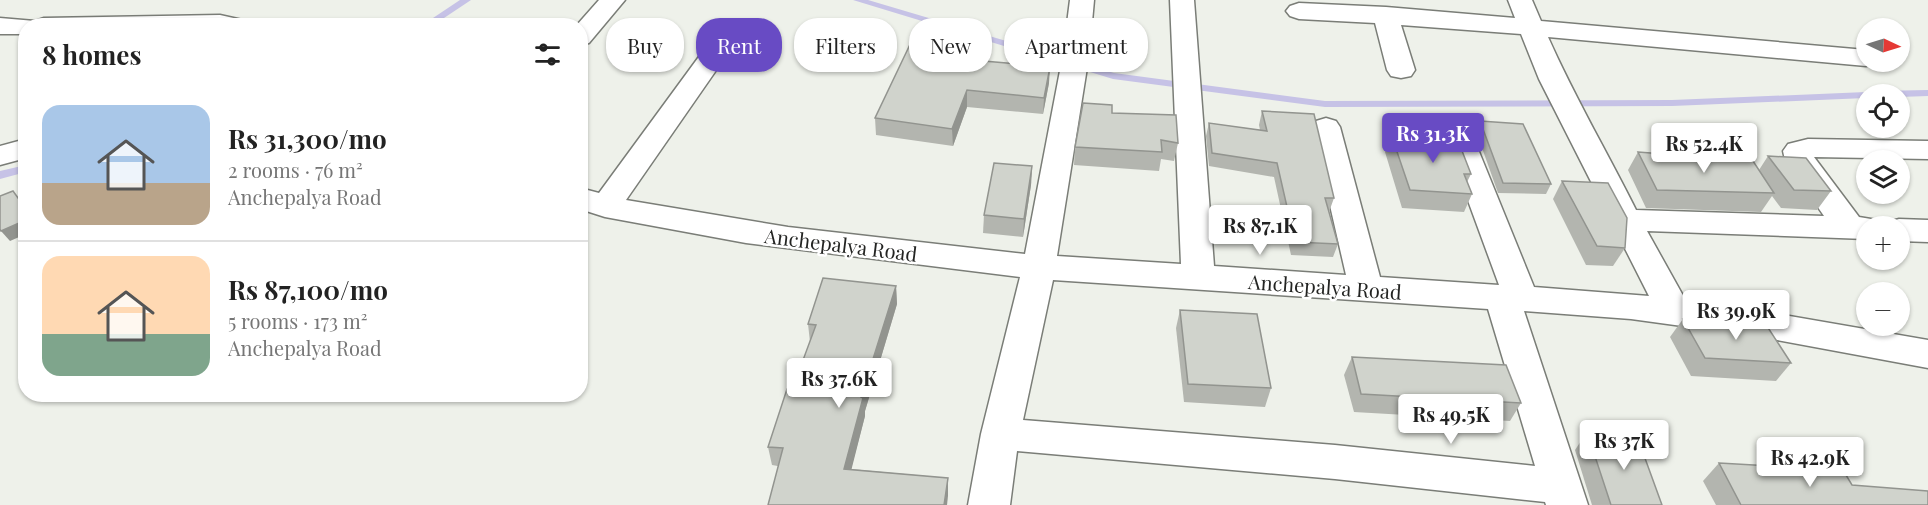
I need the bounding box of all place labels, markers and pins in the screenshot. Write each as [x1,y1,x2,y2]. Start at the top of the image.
pin: Rs 31.3K [1371,113,1495,164]
pin: Rs 52.4K [1642,123,1766,174]
pin: Rs 87.1K [1198,205,1322,256]
pin: Rs 39.9K [1674,290,1798,341]
pin: Rs 37.6K [777,358,901,409]
pin: Rs 49.5K [1389,394,1513,445]
pin: Rs 37K [1575,420,1673,471]
pin: Rs 42.9K [1748,437,1872,488]

